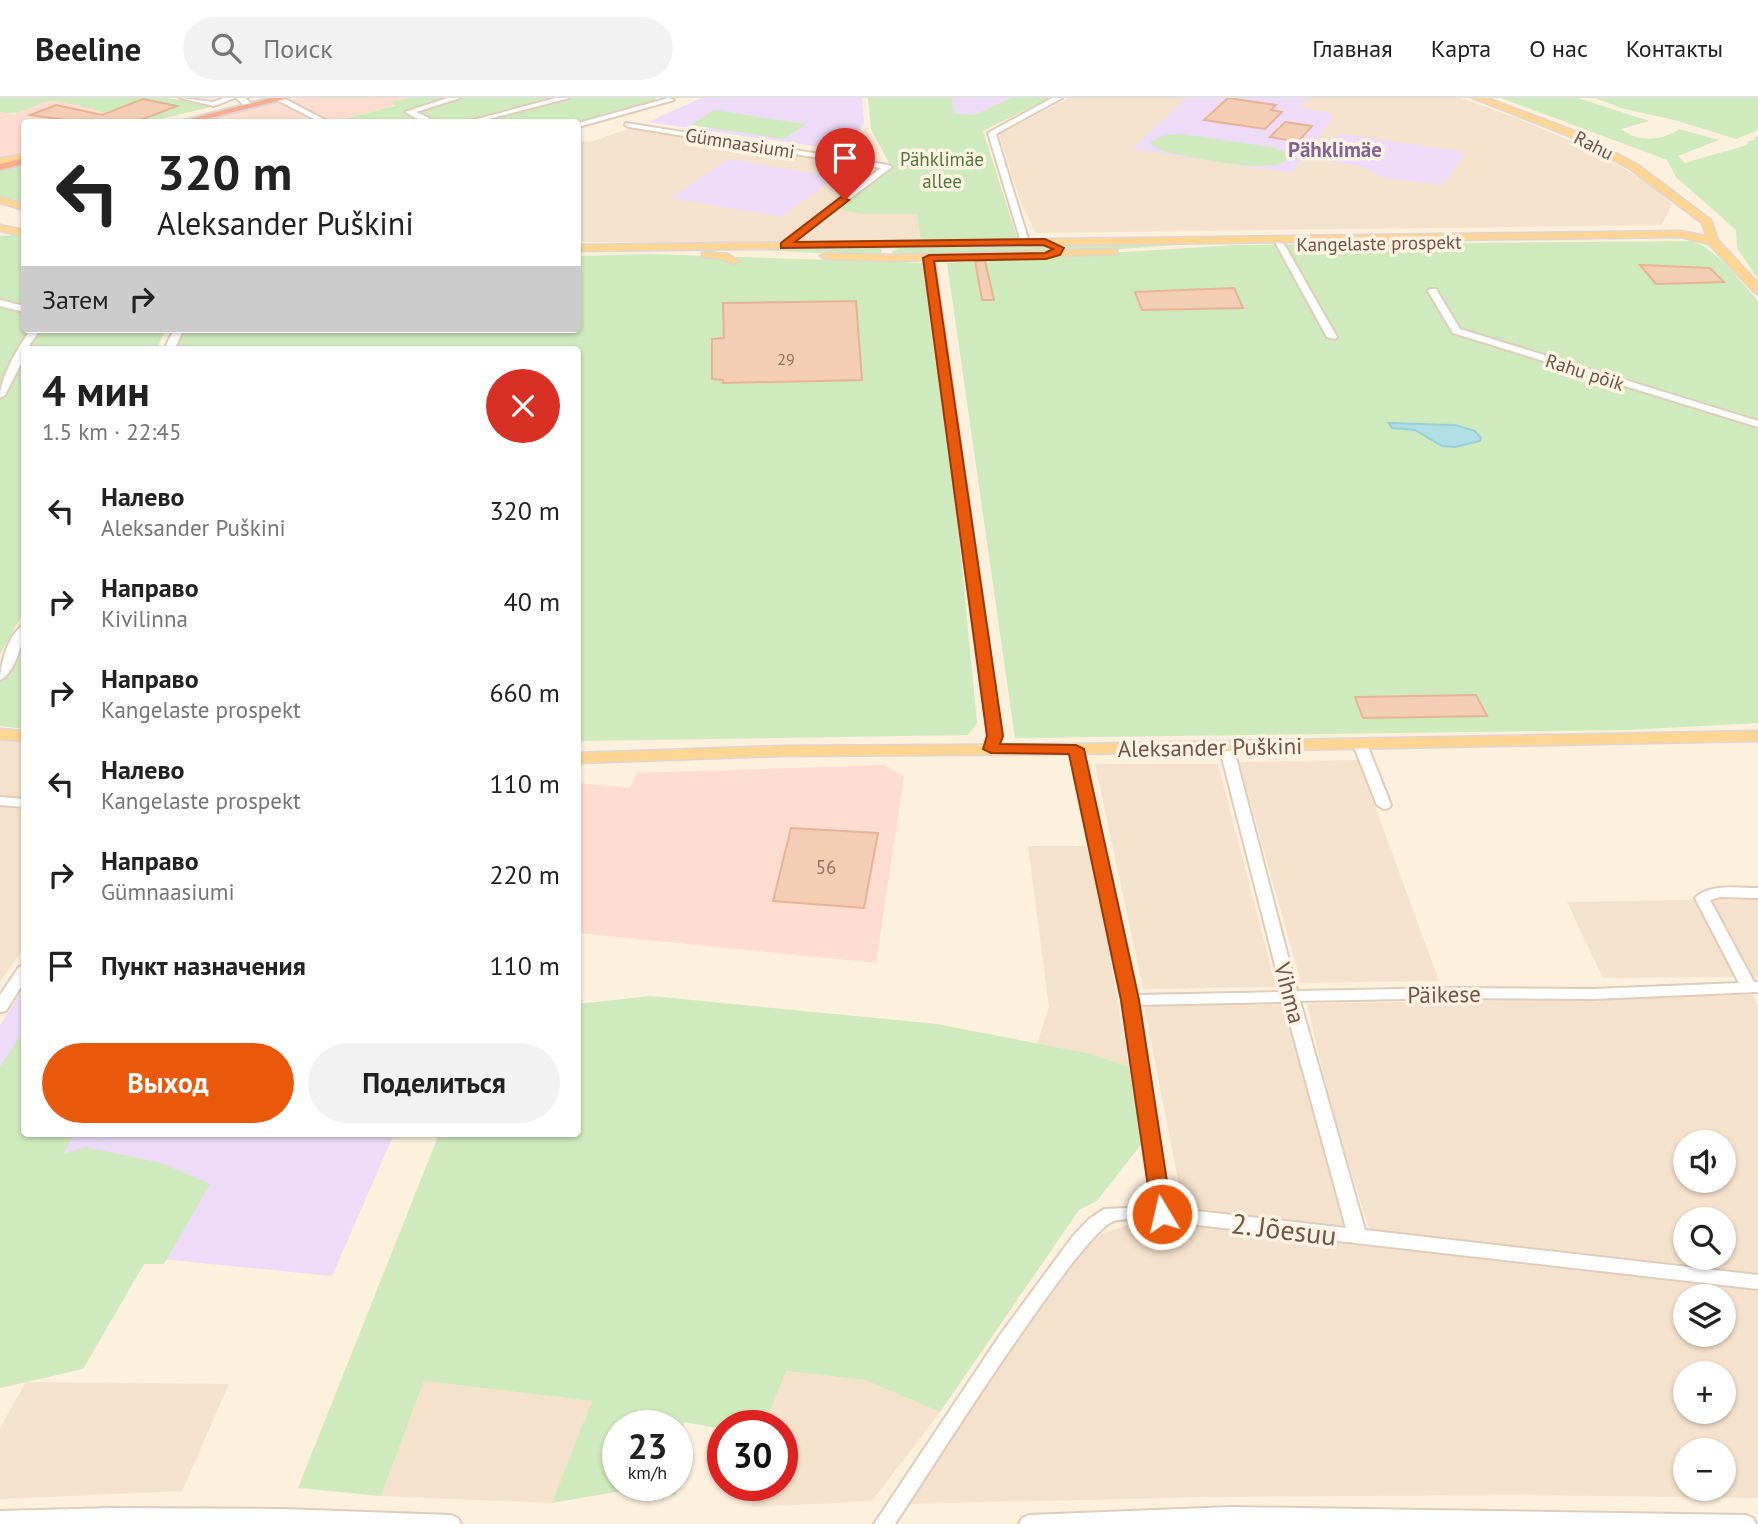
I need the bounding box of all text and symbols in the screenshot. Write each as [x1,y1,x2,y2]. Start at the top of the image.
search box [183,17,673,80]
text: Beeline [35,27,141,70]
icon: search [207,29,245,67]
text: Поиск [263,32,333,65]
text: Главная [1312,33,1393,64]
text: Карта [1431,33,1491,64]
text: О нас [1529,33,1588,64]
text: Контакты [1626,33,1723,64]
street label: Gümnaasiumi [684,123,796,163]
street label: Rahu [1570,125,1618,165]
pin [815,128,875,200]
district label: Pähklimäe [1288,136,1382,163]
icon: arrive [826,139,864,177]
text: 320 m [157,140,292,204]
icon: left [42,147,133,238]
park label: Pähklimäe allee [900,147,984,193]
text: Aleksander Puškini [157,202,414,244]
street label: Kangelaste prospekt [1296,230,1462,256]
icon: right [123,280,161,318]
text: Затем [42,283,109,316]
street label: Rahu põik [1543,348,1627,396]
house number: 29 [777,349,795,369]
text: 4 мин [42,363,150,418]
button: close [486,369,560,443]
text: 1.5 km · 22:45 [42,417,181,446]
text: Налево [101,480,185,513]
icon: left [42,492,80,530]
text: 320 m [489,494,560,527]
text: Aleksander Puškini [101,513,286,542]
text: Направо [101,571,199,604]
icon: right [42,583,80,621]
text: 40 m [504,585,560,618]
text: Kivilinna [101,604,188,633]
text: Направо [101,662,199,695]
icon: right [42,674,80,712]
text: 660 m [489,676,560,709]
text: Kangelaste prospekt [101,695,301,724]
street label: Aleksander Puškini [1117,731,1303,763]
text: Налево [101,753,185,786]
icon: left [42,765,80,803]
text: 110 m [489,767,560,800]
text: Kangelaste prospekt [101,786,301,815]
text: Направо [101,844,199,877]
house number: 56 [816,855,836,879]
icon: right [42,856,80,894]
text: 220 m [489,858,560,891]
text: Gümnaasiumi [101,877,235,906]
icon: arrive [42,947,80,985]
text: Пункт назначения [101,949,306,982]
text: 110 m [489,949,560,982]
street label: Vihma [1268,958,1312,1027]
street label: Päikese [1407,979,1481,1009]
button: Выход [42,1043,294,1123]
button: Поделиться [308,1043,560,1123]
map controls [1673,1130,1736,1501]
button: sound [1673,1130,1736,1193]
position arrow [1125,1177,1199,1251]
street label: 2. Jõesuu [1229,1204,1339,1254]
button: search [1673,1207,1736,1270]
button: layers [1673,1284,1736,1347]
button: + [1673,1361,1736,1424]
speed limit sign: 30 [707,1410,798,1501]
text: 23 [628,1423,667,1469]
button: − [1673,1438,1736,1501]
text: km/h [628,1461,667,1484]

